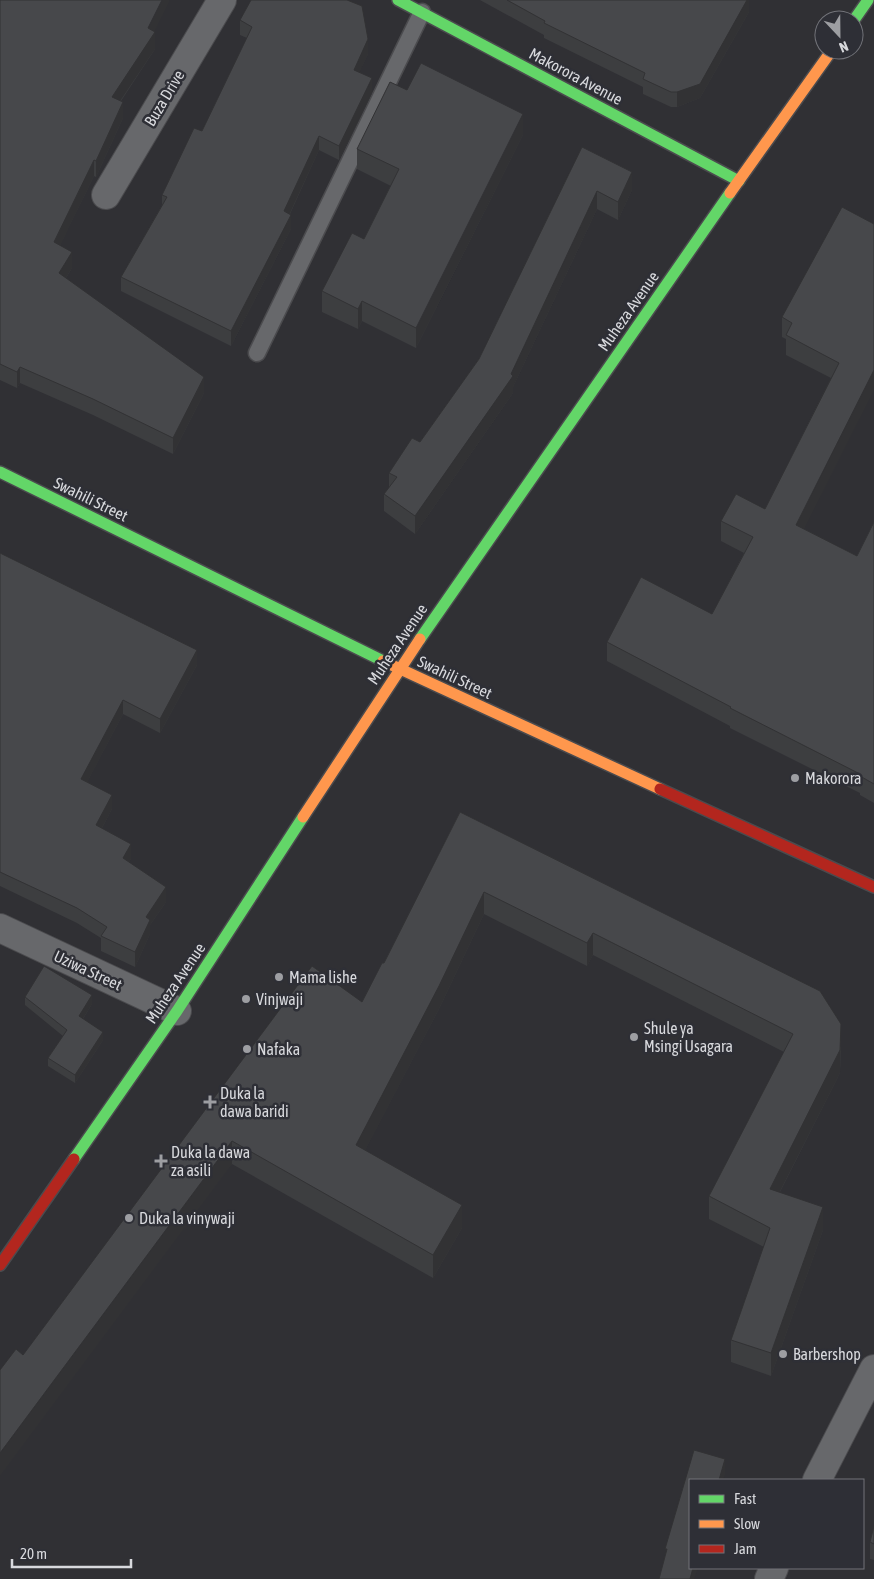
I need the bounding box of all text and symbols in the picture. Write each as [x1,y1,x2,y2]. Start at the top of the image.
north arrow [814,10,864,60]
text: N [837,38,851,56]
street label: Makorora Avenue [526,44,626,108]
street label: Buza Drive [140,67,188,129]
street label: Muheza Avenue [594,268,662,354]
street label: Swahili Street [51,473,131,525]
street label: Muheza Avenue [363,600,431,688]
street label: Swahili Street [415,652,495,702]
place label: Makorora [805,769,861,787]
marker: Makorora [789,772,801,784]
street label: Muheza Avenue [141,939,209,1027]
street label: Uziwa Street [51,946,125,994]
place label: Mama lishe [289,968,357,986]
marker: Mama lishe [273,971,285,983]
place label: Vinjwaji [256,990,303,1009]
marker: Vinjwaji [240,993,252,1005]
place label: Shule ya Msingi Usagara [644,1019,733,1056]
marker: Shule ya Msingi Usagara [628,1031,640,1043]
place label: Nafaka [257,1040,300,1058]
marker: Nafaka [241,1043,253,1055]
place label: Duka la dawa baridi [220,1084,289,1120]
marker: Duka la dawa baridi [204,1096,216,1108]
place label: Duka la dawa za asili [171,1143,250,1179]
marker: Duka la dawa za asili [155,1155,167,1167]
place label: Duka la vinywaji [139,1209,235,1228]
marker: Duka la vinywaji [123,1212,135,1224]
place label: Barbershop [793,1345,861,1364]
marker: Barbershop [777,1348,789,1360]
legend [689,1479,864,1569]
text: Fast [734,1490,756,1507]
text: Slow [734,1515,760,1532]
scale bar [12,1536,131,1568]
text: Jam [734,1540,757,1557]
text: 20 m [20,1545,47,1562]

